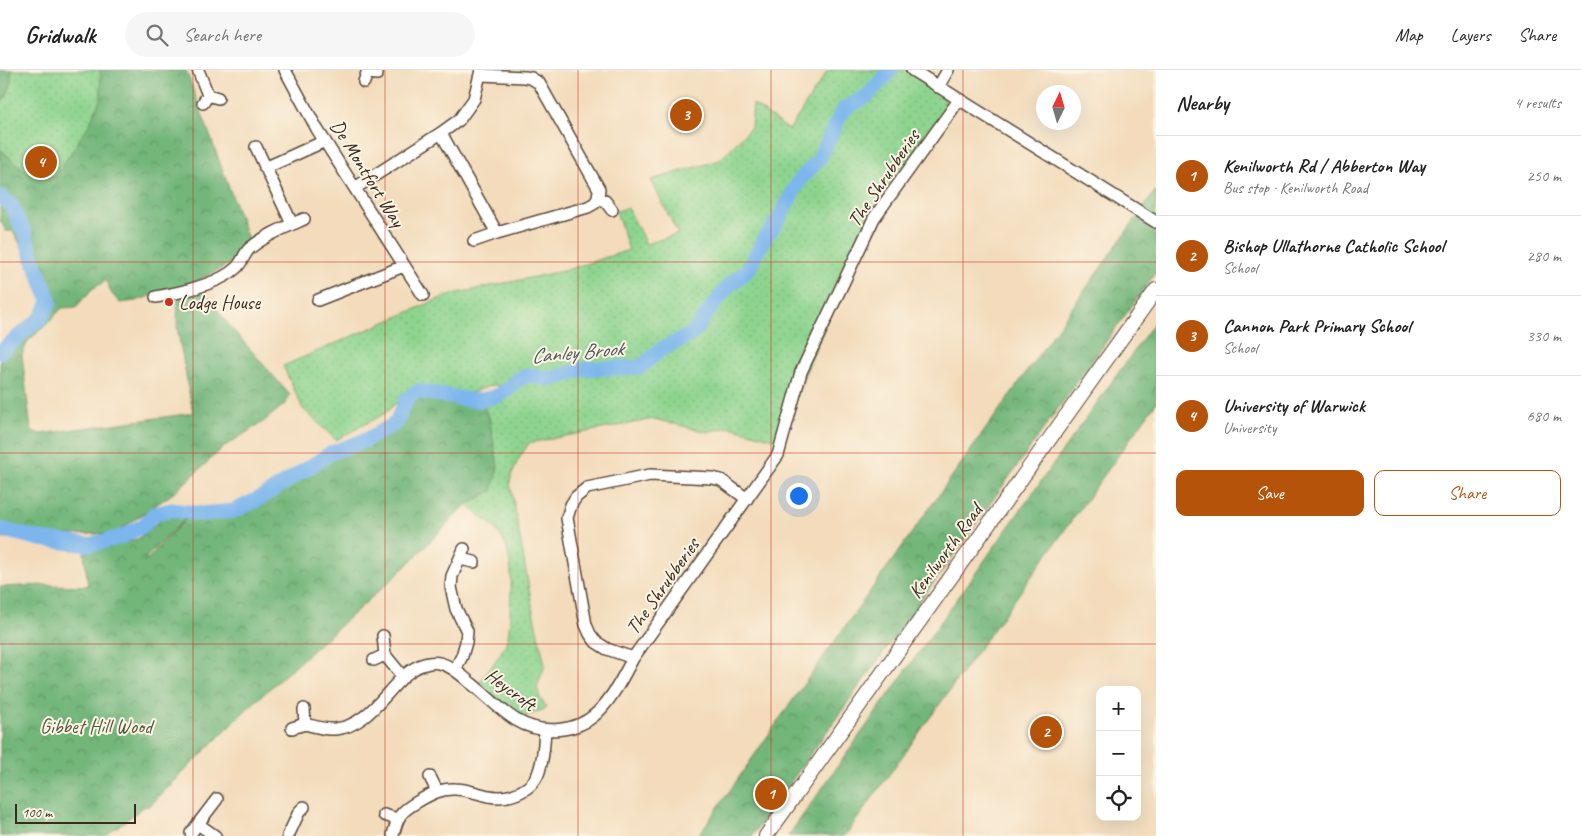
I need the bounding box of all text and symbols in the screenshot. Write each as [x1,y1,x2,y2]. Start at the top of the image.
search box [125,12,475,57]
text: Gridwalk [25,20,95,50]
icon: search [143,21,171,49]
text: Search here [183,23,261,47]
text: Map [1395,24,1423,46]
text: Layers [1451,24,1490,46]
text: Share [1518,24,1556,46]
north arrow [1036,85,1081,130]
text: Nearby [1176,90,1229,116]
text: 4 results [1514,93,1561,113]
pin: 3 [670,96,702,134]
street label: De Montfort Way [325,115,412,233]
street label: The Shrubberies [842,123,926,232]
pin: 4 [25,143,57,181]
text: Kenilworth Rd / Abberton Way [1223,154,1425,178]
text: 1 [1188,166,1196,186]
text: 250 m [1527,166,1561,186]
text: Bus stop · Kenilworth Road [1223,178,1368,198]
text: Bishop Ullathorne Catholic School [1223,234,1444,258]
text: 2 [1188,246,1196,266]
text: 280 m [1527,246,1561,266]
text: School [1223,258,1257,278]
place label: Lodge House [179,290,261,315]
marker: Lodge House [163,296,175,308]
text: Cannon Park Primary School [1223,314,1411,338]
text: 3 [1188,326,1196,346]
text: 330 m [1527,326,1561,346]
water label: Canley Brook [530,335,627,369]
text: School [1223,338,1257,358]
text: University of Warwick [1223,394,1365,418]
text: 4 [1188,406,1196,426]
text: 680 m [1527,406,1561,426]
text: University [1223,418,1276,438]
button: Save [1176,470,1364,516]
button: Share [1374,470,1561,516]
your location [786,483,812,509]
street label: Kenilworth Road [903,497,990,603]
street label: The Shrubberies [620,532,706,639]
street label: Heycroft [480,662,543,718]
map controls [1096,686,1141,821]
button: + [1096,686,1141,731]
pin: 2 [1030,713,1062,751]
park label: Gibbet Hill Wood [40,714,155,739]
button: − [1096,731,1141,776]
pin: 1 [755,775,787,813]
button: locate [1096,776,1141,821]
scale bar [15,801,136,824]
text: 100 m [22,804,52,821]

